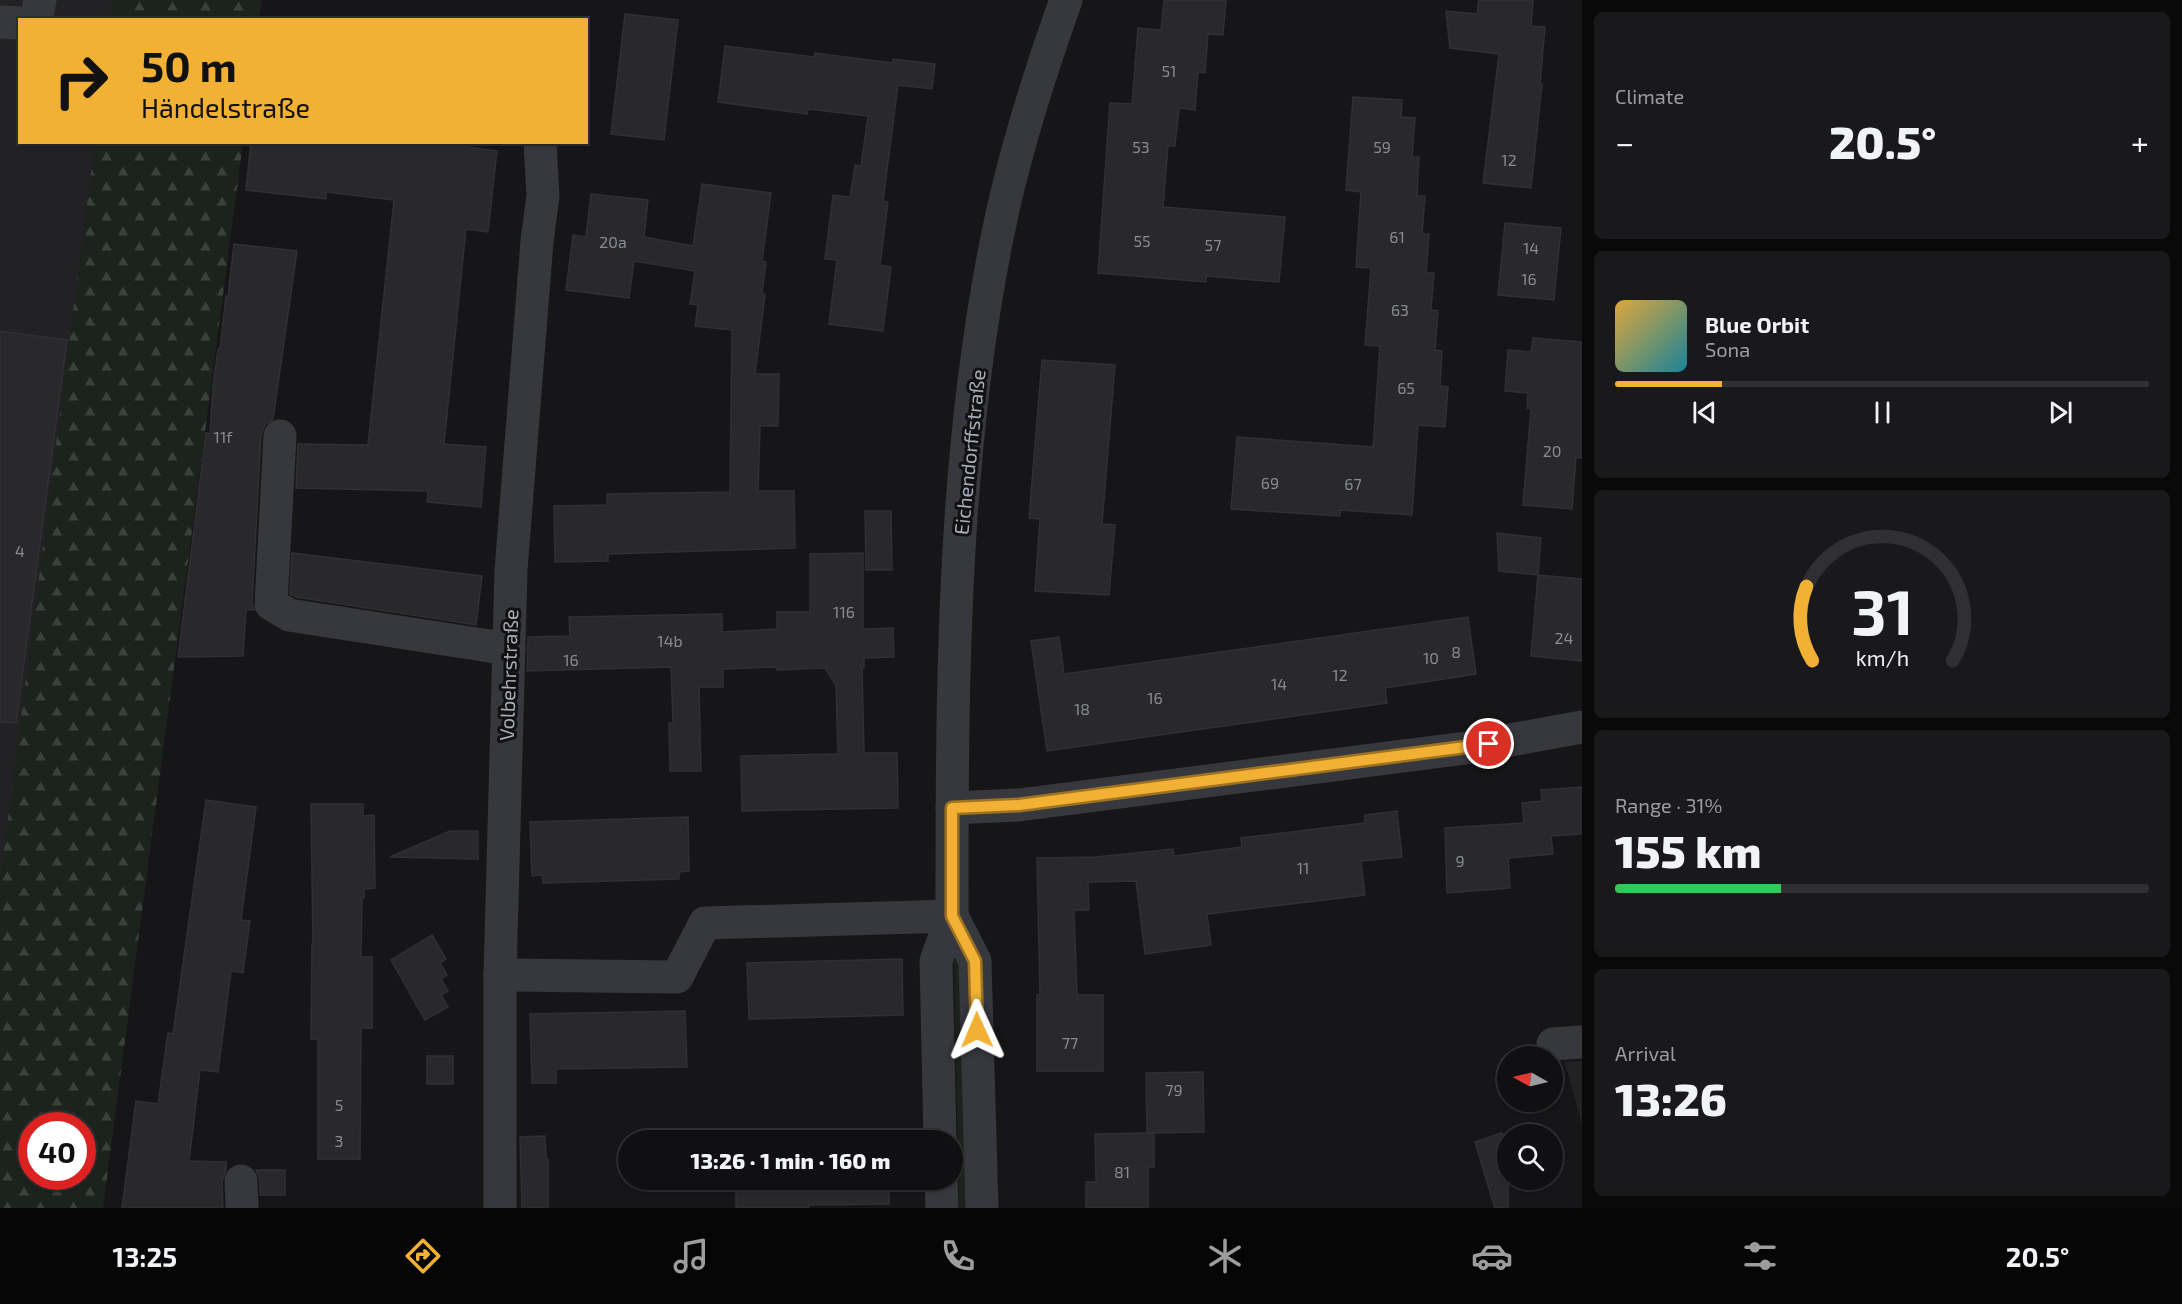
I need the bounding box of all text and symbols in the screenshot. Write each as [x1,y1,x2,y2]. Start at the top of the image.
text: 50 m [141,40,237,90]
icon: right [42,42,120,120]
house number: 51 [1162,61,1176,80]
text: Climate [1615,84,1684,108]
text: Händelstraße [141,91,310,123]
text: 20.5° [1829,114,1936,168]
text: − [1615,122,1634,162]
text: + [2131,122,2149,162]
house number: 53 [1132,137,1150,156]
house number: 59 [1373,137,1391,156]
house number: 12 [1501,150,1517,169]
house number: 61 [1389,227,1405,246]
house number: 55 [1133,231,1151,250]
house number: 20a [599,232,627,251]
house number: 57 [1205,235,1221,254]
house number: 14 [1523,238,1539,257]
house number: 16 [1521,269,1537,288]
house number: 63 [1391,300,1409,319]
text: Blue Orbit [1705,311,1809,337]
text: Sona [1705,337,1750,361]
street label: Eichendorffstraße [948,368,990,536]
house number: 65 [1397,378,1415,397]
icon: previous [1688,396,1721,429]
icon: pause [1866,396,1899,429]
icon: next [2044,396,2077,429]
house number: 11f [214,427,233,446]
house number: 20 [1543,441,1561,460]
house number: 69 [1261,473,1279,492]
house number: 67 [1344,474,1362,493]
house number: 4 [15,541,25,560]
text: 31 [1851,573,1913,648]
house number: 116 [833,602,855,621]
street label: Volbehrstraße [494,609,522,741]
house number: 24 [1555,628,1574,647]
house number: 14b [657,631,683,650]
house number: 8 [1451,642,1461,661]
text: km/h [1855,645,1909,670]
house number: 10 [1423,648,1439,667]
house number: 16 [563,650,579,669]
house number: 12 [1332,665,1348,684]
house number: 14 [1271,674,1287,693]
house number: 16 [1147,688,1163,707]
house number: 18 [1074,699,1090,718]
pin [1463,718,1514,769]
icon: arrive [1472,727,1505,760]
text: Range · 31% [1615,793,1722,817]
text: 155 km [1615,823,1761,877]
house number: 9 [1455,851,1465,870]
house number: 11 [1297,858,1309,877]
position arrow [945,998,1009,1062]
house number: 77 [1062,1033,1078,1052]
text: Arrival [1615,1041,1676,1065]
north arrow [1497,1046,1563,1112]
map controls [1497,1046,1563,1190]
text: 13:26 [1615,1071,1727,1125]
house number: 79 [1165,1080,1183,1099]
house number: 5 [335,1095,343,1114]
speed limit sign: 40 [18,1112,96,1190]
button: search [1497,1124,1563,1190]
house number: 3 [335,1131,343,1150]
text: 13:26 · 1 min · 160 m [690,1147,891,1173]
house number: 81 [1114,1162,1130,1181]
icon: directions [402,1235,444,1277]
icon: music [670,1235,712,1277]
icon: phone [937,1235,979,1277]
icon: climate [1204,1235,1246,1277]
icon: car [1471,1235,1513,1277]
icon: filters [1739,1235,1781,1277]
text: 13:25 [113,1240,177,1272]
text: 20.5° [2006,1240,2069,1272]

